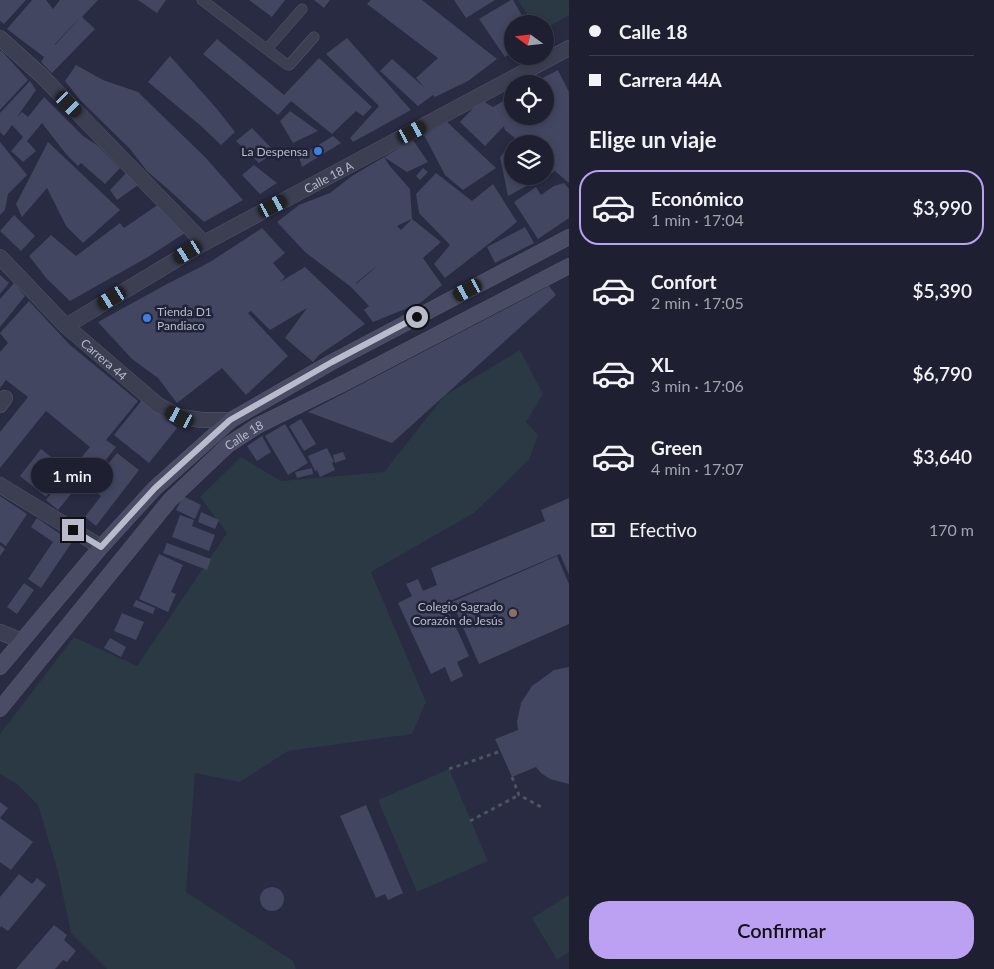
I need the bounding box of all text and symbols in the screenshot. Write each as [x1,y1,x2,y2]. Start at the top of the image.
north arrow [504,15,554,65]
map controls [504,15,554,185]
text: Calle 18 [619,20,687,43]
text: Carrera 44A [619,68,722,91]
button: locate [504,75,554,125]
car [53,88,84,120]
car [395,118,428,146]
text: Elige un viaje [589,126,717,153]
button: layers [504,135,554,185]
place label: La Despensa [241,144,308,159]
marker: La Despensa [312,145,324,157]
street label: Calle 18 A [301,157,356,196]
icon: car [591,185,636,230]
text: Económico [651,187,744,210]
car [256,192,289,220]
text: $3,990 [913,196,972,219]
text: 1 min · 17:04 [651,210,744,229]
car [171,238,204,266]
icon: car [591,268,636,313]
text: Confort [651,270,716,293]
car [451,276,484,304]
text: $5,390 [913,279,972,302]
car [95,284,128,312]
text: 2 min · 17:05 [651,293,744,312]
place label: Tienda D1 Pandiaco [157,304,212,333]
route start [406,306,428,328]
marker: Tienda D1 Pandiaco [141,312,153,324]
street label: Carrera 44 [78,335,131,383]
icon: car [591,351,636,396]
text: XL [651,353,674,376]
text: $6,790 [913,362,972,385]
text: 3 min · 17:06 [651,376,744,395]
car [163,404,196,430]
street label: Calle 18 [221,417,265,453]
icon: car [591,434,636,479]
text: Green [651,436,702,459]
text: $3,640 [913,445,972,468]
callout: 1 min [32,458,114,492]
text: 4 min · 17:07 [651,459,744,478]
text: 1 min [52,466,92,485]
icon: cash [589,516,617,544]
text: Efectivo [629,518,697,541]
route end [62,519,84,541]
text: 170 m [929,520,974,539]
place label: Colegio Sagrado Corazón de Jesús [412,599,503,628]
marker: Colegio Sagrado Corazón de Jesús [507,607,519,619]
button: Confirmar [589,901,974,959]

